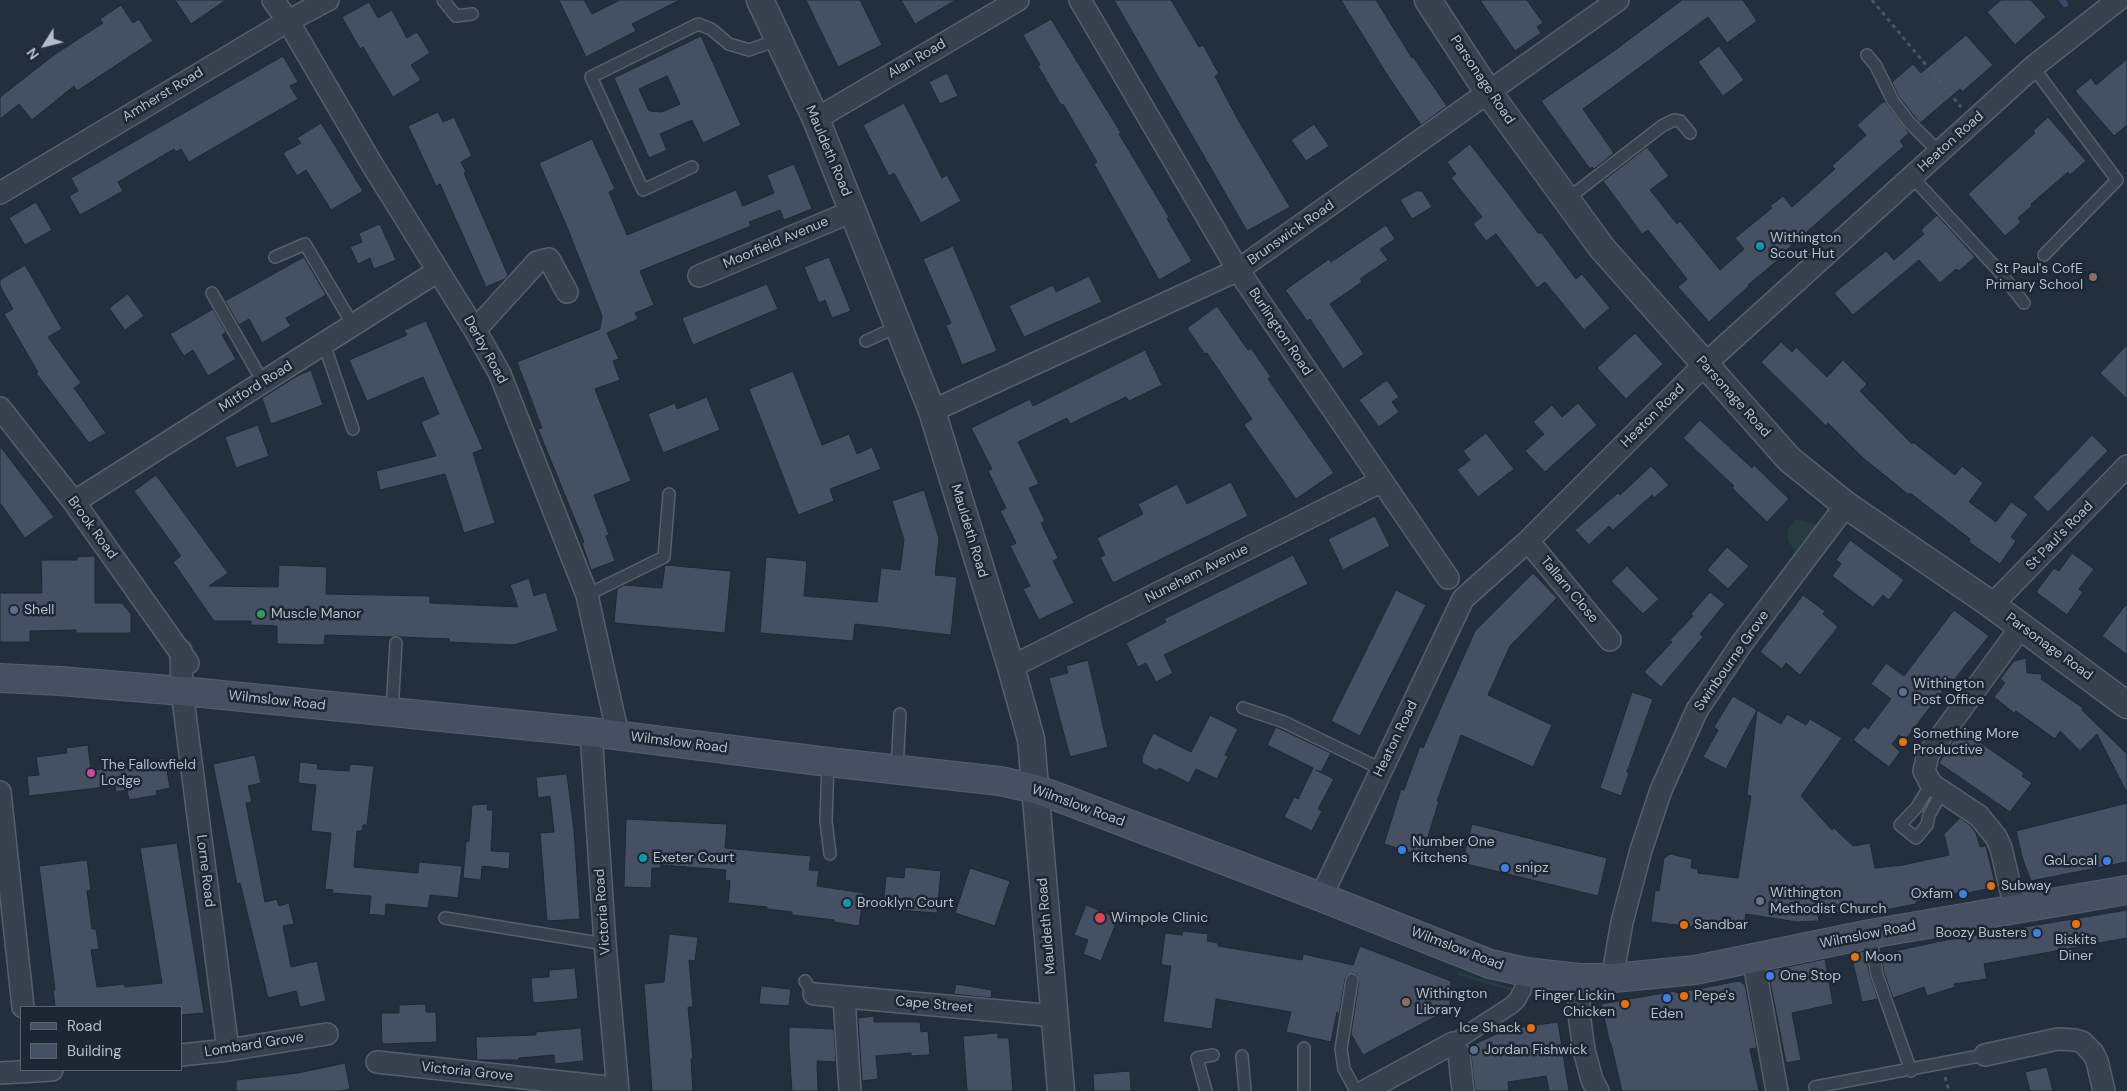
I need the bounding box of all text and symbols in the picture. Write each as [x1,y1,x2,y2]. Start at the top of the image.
north arrow [20,20,70,70]
street label: Parsonage Road [1446,32,1518,128]
street label: Alan Road [885,36,949,82]
text: N [23,44,43,63]
street label: Amherst Road [119,64,207,126]
street label: Mauldeth Road [801,103,855,199]
street label: Heaton Road [1915,108,1987,176]
street label: Brunswick Road [1244,197,1338,269]
street label: Moorfield Avenue [721,213,831,273]
place label: Withington Scout Hut [1770,230,1841,262]
marker: Withington Scout Hut [1754,240,1766,252]
place label: St Paul's CofE Primary School [1986,261,2083,294]
marker: St Paul's CofE Primary School [2087,271,2099,283]
street label: Burlington Road [1245,285,1315,379]
street label: Derby Road [459,313,511,387]
street label: Parsonage Road [1692,353,1774,441]
street label: Mitford Road [216,358,296,416]
street label: Heaton Road [1618,381,1688,451]
street label: Mauldeth Road [947,482,991,580]
street label: Brook Road [64,493,120,563]
street label: St Paul's Road [2023,498,2097,574]
street label: Nuneham Avenue [1143,541,1251,607]
street label: Tallarn Close [1536,553,1602,627]
place label: Shell [24,602,54,618]
marker: Shell [8,604,20,616]
place label: Muscle Manor [271,606,362,622]
marker: Muscle Manor [255,608,267,620]
street label: Swinbourne Grove [1691,608,1773,714]
street label: Parsonage Road [2002,610,2096,684]
place label: Withington Post Office [1913,676,1984,709]
marker: Withington Post Office [1897,686,1909,698]
street label: Wilmslow Road [228,688,326,714]
street label: Heaton Road [1370,698,1422,780]
place label: Something More Productive [1913,726,2019,759]
street label: Wilmslow Road [629,729,729,757]
marker: Something More Productive [1897,736,1909,748]
place label: The Fallowfield Lodge [101,757,196,790]
marker: The Fallowfield Lodge [85,767,97,779]
street label: Wilmslow Road [1029,781,1127,831]
street label: Lorne Road [192,834,218,908]
place label: Number One Kitchens [1412,834,1495,866]
marker: Number One Kitchens [1396,844,1408,856]
place label: Exeter Court [653,850,734,866]
marker: Exeter Court [637,852,649,864]
place label: GoLocal [2044,853,2097,869]
marker: GoLocal [2101,855,2113,867]
place label: snipz [1515,860,1549,876]
marker: snipz [1499,862,1511,874]
street label: Victoria Road [592,868,614,956]
street label: Mauldeth Road [1034,877,1060,975]
place label: Subway [2001,878,2051,894]
marker: Subway [1985,880,1997,892]
place label: Withington Methodist Church [1770,885,1886,918]
place label: Oxfam [1911,886,1953,902]
marker: Oxfam [1957,888,1969,900]
place label: Brooklyn Court [857,895,954,911]
marker: Withington Methodist Church [1754,895,1766,907]
marker: Brooklyn Court [841,897,853,909]
place label: Wimpole Clinic [1111,910,1208,926]
marker: Wimpole Clinic [1093,911,1107,925]
place label: Sandbar [1694,917,1748,933]
street label: Wilmslow Road [1818,917,1918,953]
marker: Biskits Diner [2070,918,2082,930]
marker: Sandbar [1678,919,1690,931]
street label: Wilmslow Road [1408,924,1506,974]
place label: Boozy Busters [1935,925,2027,941]
marker: Boozy Busters [2031,927,2043,939]
place label: Biskits Diner [2055,932,2097,964]
place label: Moon [1865,949,1901,965]
marker: Moon [1849,951,1861,963]
place label: One Stop [1780,968,1841,984]
marker: One Stop [1764,970,1776,982]
place label: Withington Library [1416,986,1487,1019]
place label: Finger Lickin Chicken [1535,988,1615,1020]
place label: Pepe's [1694,988,1735,1004]
marker: Pepe's [1678,990,1690,1002]
marker: Eden [1661,992,1673,1004]
street label: Cape Street [895,993,973,1017]
marker: Withington Library [1400,996,1412,1008]
marker: Finger Lickin Chicken [1619,998,1631,1010]
legend [20,1006,182,1071]
place label: Eden [1651,1006,1683,1022]
text: Road [67,1016,102,1036]
place label: Ice Shack [1459,1020,1521,1036]
marker: Ice Shack [1525,1022,1537,1034]
street label: Lombard Grove [203,1029,305,1061]
text: Building [67,1041,122,1061]
place label: Jordan Fishwick [1484,1042,1587,1058]
marker: Jordan Fishwick [1468,1044,1480,1056]
street label: Victoria Grove [420,1059,514,1085]

